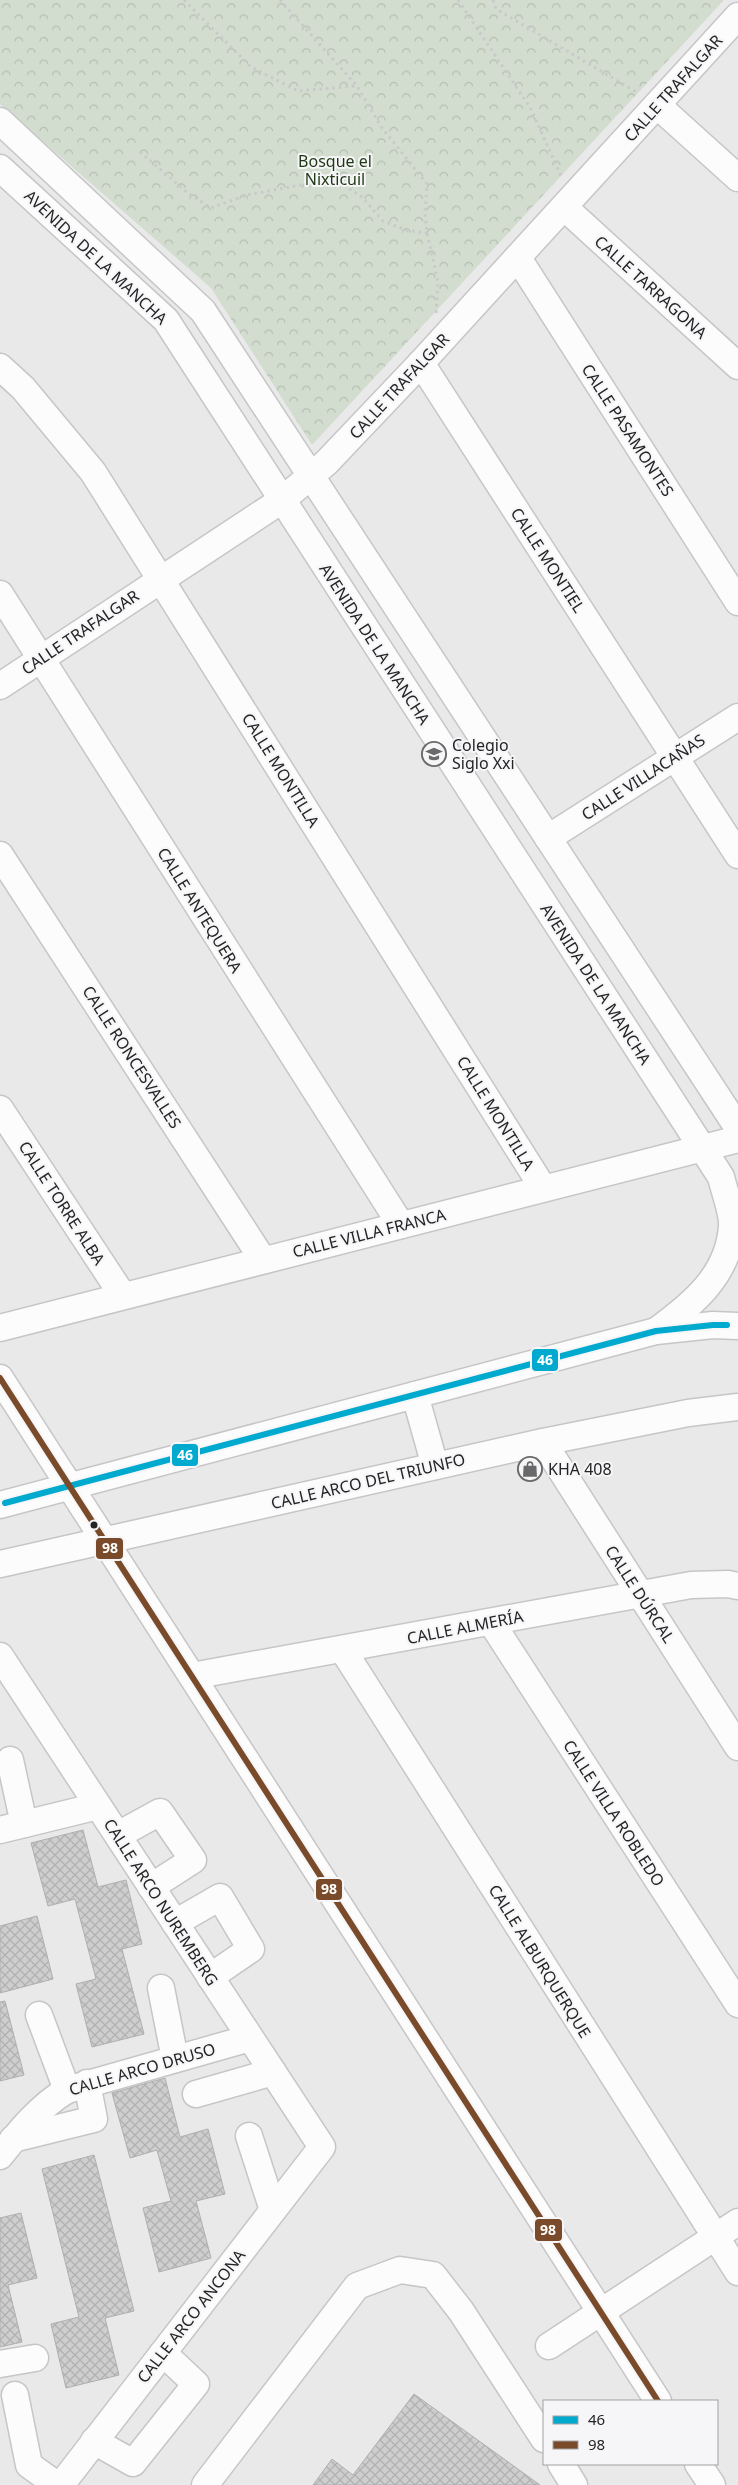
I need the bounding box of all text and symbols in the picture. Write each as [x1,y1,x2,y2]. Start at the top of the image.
street label: CALLE TRAFALGAR [619,30,727,146]
park label: Bosque el Nixticuil [298,150,372,190]
street label: AVENIDA DE LA MANCHA [20,185,173,330]
street label: CALLE TARRAGONA [590,230,713,344]
street label: CALLE TRAFALGAR [344,328,454,444]
street label: CALLE PASAMONTES [577,359,679,501]
street label: CALLE MONTIEL [506,503,590,617]
street label: AVENIDA DE LA MANCHA [315,559,436,729]
street label: CALLE TRAFALGAR [17,584,143,680]
street label: CALLE MONTILLA [237,709,325,832]
street label: CALLE VILLACAÑAS [577,729,709,825]
place label: Colegio Siglo Xxi [452,734,515,774]
school or university icon: Colegio Siglo Xxi [421,741,447,767]
street label: CALLE ANTEQUERA [153,843,248,977]
street label: AVENIDA DE LA MANCHA [536,899,657,1069]
street label: CALLE RONCESVALLES [78,981,187,1133]
street label: CALLE MONTILLA [452,1052,540,1175]
street label: CALLE TORRE ALBA [14,1137,111,1270]
street label: CALLE VILLA FRANCA [290,1203,449,1263]
line badge: 46 [531,1348,559,1372]
text: 46 [537,1350,553,1369]
line badge: 46 [171,1443,199,1467]
text: 46 [177,1445,193,1464]
street label: CALLE ARCO DEL TRIUNFO [269,1448,467,1514]
shop icon: KHA 408 [517,1456,543,1482]
place label: KHA 408 [548,1458,612,1480]
unlabelled marker [89,1520,99,1530]
line badge: 98 [95,1537,124,1560]
text: 98 [102,1538,118,1557]
street label: CALLE DÚRCAL [600,1541,680,1647]
street label: CALLE ALMERÍA [405,1605,526,1649]
street label: CALLE VILLA ROBLEDO [558,1735,670,1891]
street label: CALLE ARCO NUREMBERG [99,1814,223,1990]
line badge: 98 [315,1878,343,1901]
text: 98 [321,1879,337,1898]
street label: CALLE ALBURQUERQUE [484,1880,596,2042]
street label: CALLE ARCO DRUSO [66,2038,218,2100]
line badge: 98 [534,2218,563,2242]
text: 98 [540,2220,556,2239]
street label: CALLE ARCO ANCONA [132,2244,251,2387]
legend [543,2400,718,2465]
text: 46 [588,2409,605,2429]
text: 98 [588,2434,605,2454]

